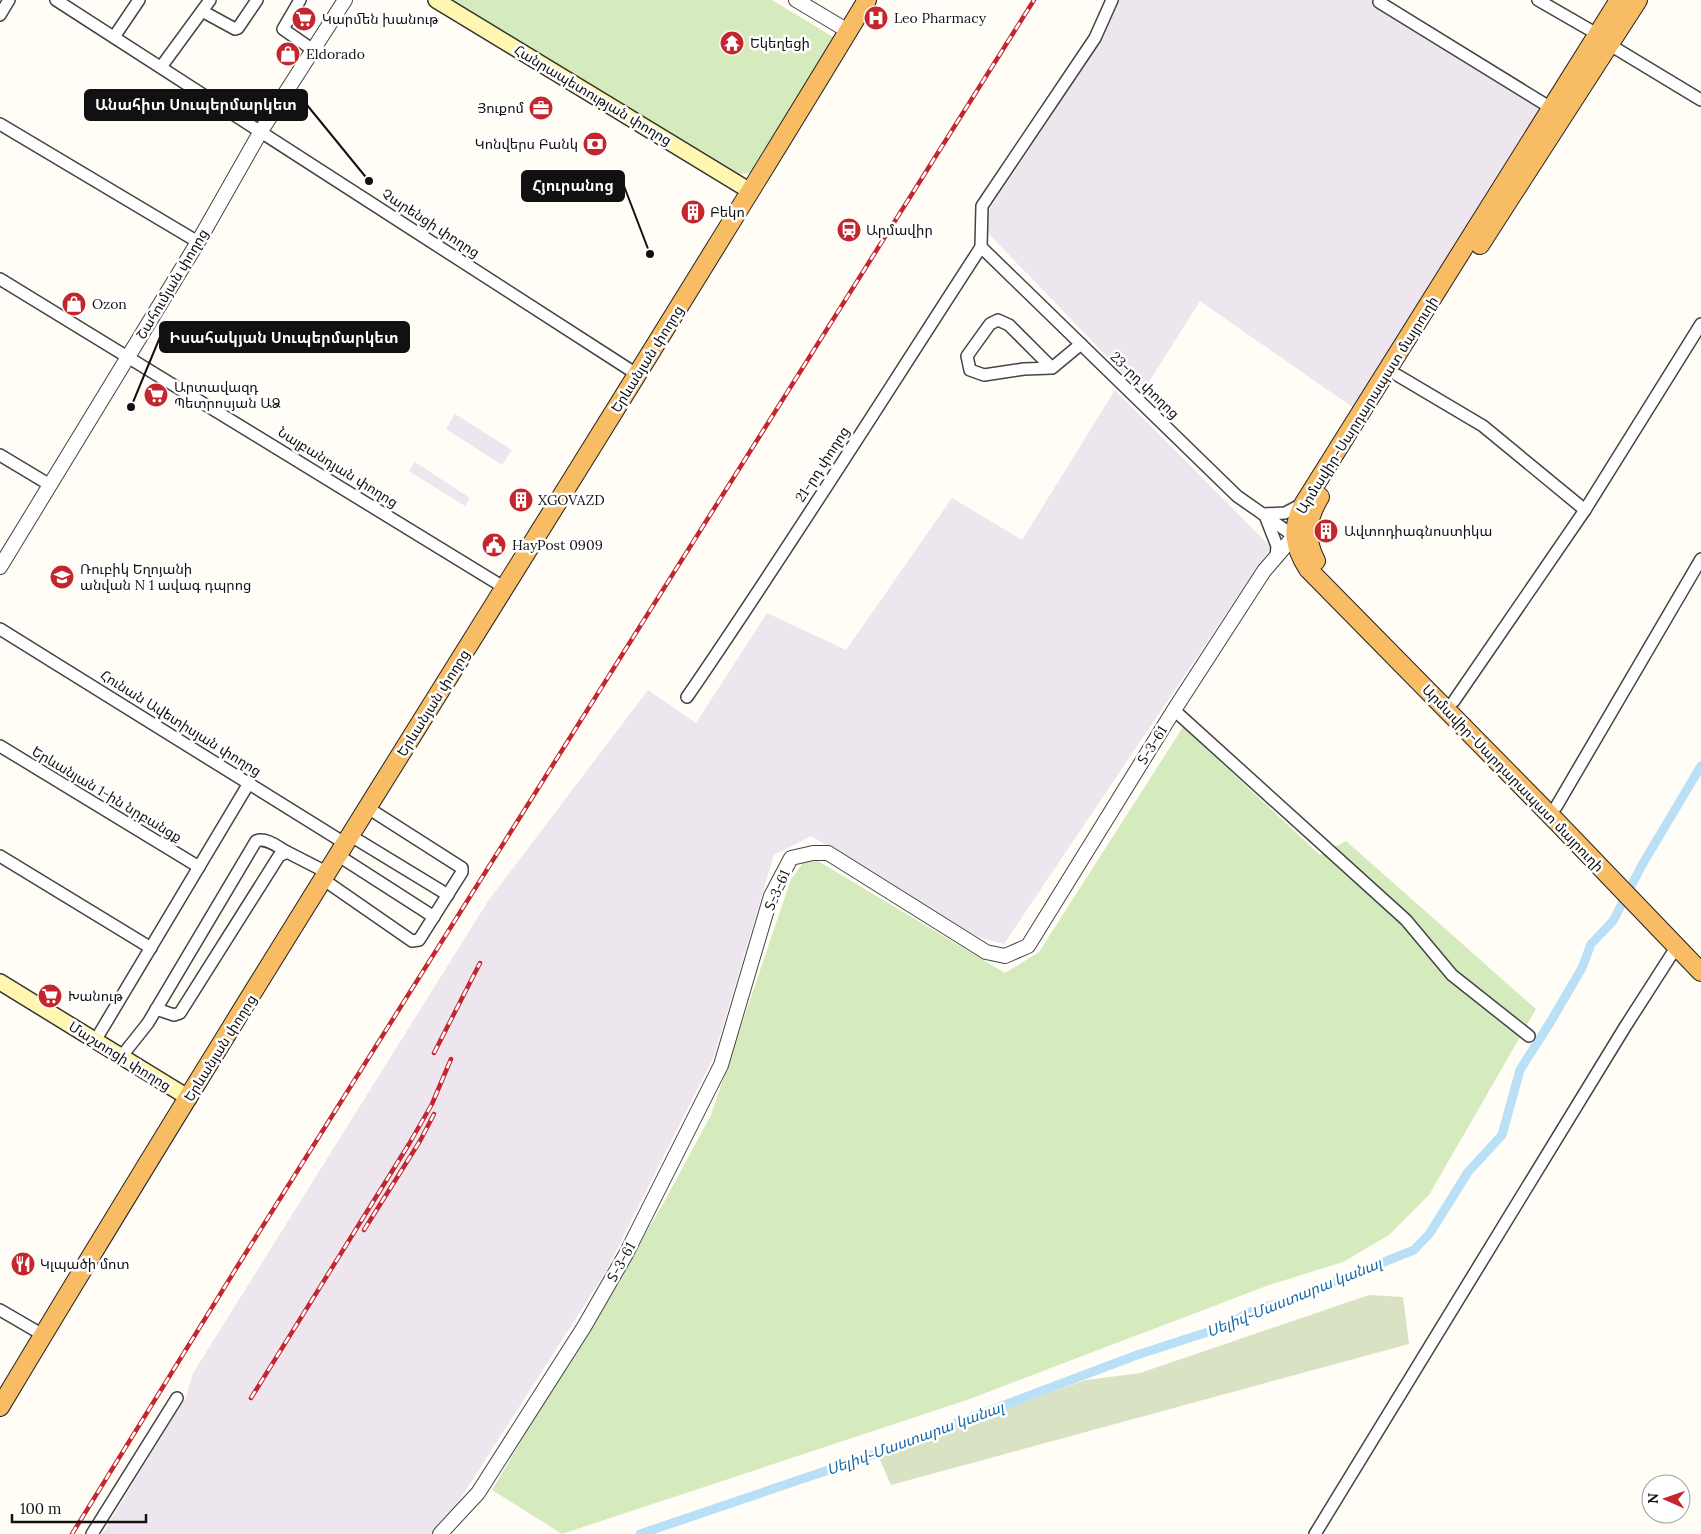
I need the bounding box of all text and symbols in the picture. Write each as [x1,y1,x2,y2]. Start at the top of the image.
hospital icon: Leo Pharmacy [863,5,889,31]
supermarket icon: Կարմեն խանութ [291,6,317,32]
place label: Leo Pharmacy [894,9,987,27]
place label: Կարմեն խանութ [322,10,439,28]
temple icon: Եկեղեցի [719,30,745,56]
place label: Եկեղեցի [750,34,810,52]
shop icon: Eldorado [275,41,301,67]
street label: Հանրապետության փողոց [511,41,675,149]
place label: Eldorado [306,45,365,63]
callout: Անահիտ Սուպերմարկետ [85,90,307,120]
text: Անահիտ Սուպերմարկետ [95,95,297,114]
office icon: Յուքոմ [528,95,554,121]
place label: Յուքոմ [477,99,524,117]
bank icon: Կոնվերս Բանկ [582,131,608,157]
place label: Կոնվերս Բանկ [475,135,578,153]
callout: Հյուրանոց [522,171,624,201]
text: Հյուրանոց [532,176,614,195]
street label: Չարենցի փողոց [379,185,483,261]
building icon: Բեկո [680,199,706,225]
place label: Բեկո [710,203,745,221]
station icon: Արմավիր [836,217,862,243]
place label: Արմավիր [866,221,933,239]
street label: Շահումյան փողոց [132,225,212,343]
shop icon: Ozon [61,291,87,317]
street label: Արմավիր-Սարդարապատ մայրուղի [1292,293,1442,517]
place label: Ozon [92,295,127,313]
street label: Երևանյան փողոց [607,302,687,416]
callout: Իսահակյան Սուպերմարկետ [160,322,409,352]
text: Իսահակյան Սուպերմարկետ [170,328,398,347]
street label: 23-րդ փողոց [1107,348,1183,422]
place label: Արտավազդ Պետրոսյան ԱՁ [174,378,281,412]
supermarket icon: Արտավազդ Պետրոսյան ԱՁ [143,382,169,408]
street label: Նալբանդյան փողոց [275,423,401,511]
street label: 21-րդ փողոց [791,423,853,505]
building icon: XGOVAZD [508,487,534,513]
place label: XGOVAZD [538,491,605,509]
building icon: Ավտոդիագնոստիկա [1313,518,1339,544]
place label: Ավտոդիագնոստիկա [1344,522,1492,540]
public building icon: HayPost 0909 [481,532,507,558]
place label: HayPost 0909 [512,536,603,554]
place label: Ռուբիկ Եղոյանի անվան N 1 ավագ դպրոց [80,560,251,594]
school or university icon: Ռուբիկ Եղոյանի անվան N 1 ավագ դպրոց [49,564,75,590]
street label: Երևանյան փողոց [393,646,473,760]
street label: Հունան Ավետիսյան փողոց [97,666,265,780]
street label: Արմավիր-Սարդարապատ մայրուղի [1418,681,1608,875]
street label: Տ-3-61 [1133,722,1171,768]
street label: Երևանյան 1-ին նրբանցք [29,742,185,846]
street label: Տ-3-61 [760,867,794,913]
supermarket icon: Խանութ [37,983,63,1009]
place label: Խանութ [68,987,123,1005]
street label: Երևանյան փողոց [180,991,260,1105]
street label: Մաշտոցի փողոց [65,1017,175,1095]
street label: Տ-3-61 [603,1239,639,1285]
restaurant icon: Կլպածի մոտ [10,1251,36,1277]
water label: Սելիվ֊Մաստարա կանալ [1204,1253,1385,1341]
place label: Կլպածի մոտ [40,1255,130,1273]
water label: Սելիվ֊Մաստարա կանալ [824,1397,1007,1479]
north arrow [1641,1474,1691,1524]
scale bar [12,1492,146,1524]
text: N [1644,1493,1662,1504]
text: 100 m [20,1499,61,1518]

